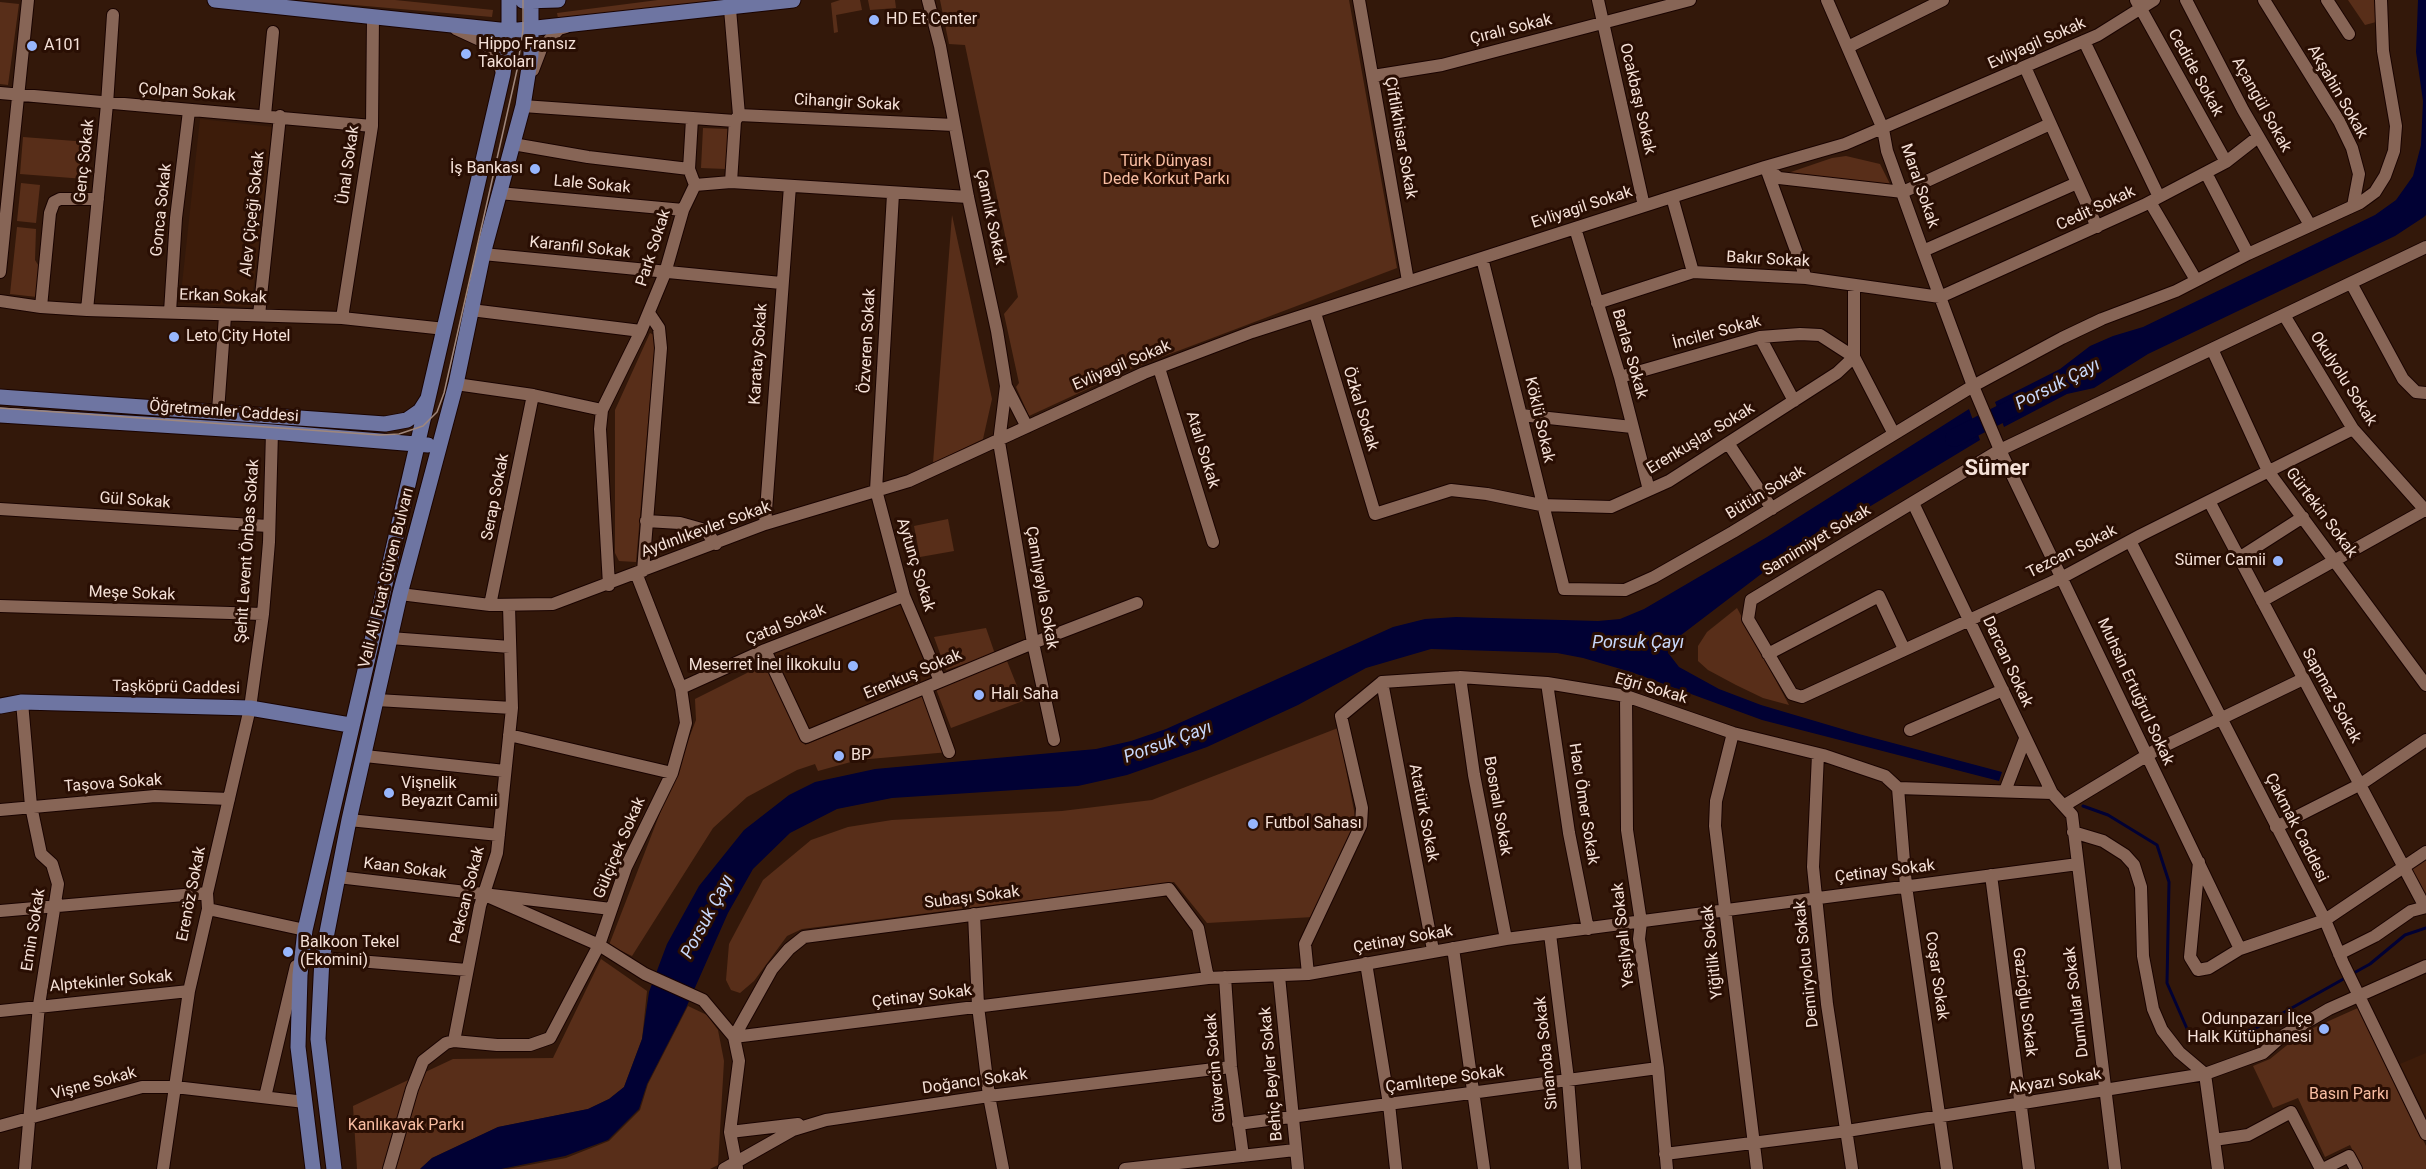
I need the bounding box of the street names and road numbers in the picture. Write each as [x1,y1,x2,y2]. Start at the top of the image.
street label: Çıralı Sokak [1468,11,1554,49]
street label: Evliyagil Sokak [1985,14,2089,74]
street label: Cedide Sokak [2163,26,2227,120]
street label: Ocakbaşı Sokak [1615,41,1659,157]
street label: Akşahin Sokak [2303,42,2371,142]
street label: Açangül Sokak [2227,54,2295,156]
street label: Çiftlikhisar Sokak [1380,75,1420,201]
street label: Çolpan Sokak [138,80,236,106]
street label: Cihangir Sokak [793,91,901,115]
street label: Genç Sokak [71,118,99,204]
street label: Ünal Sokak [334,124,364,206]
street label: Maral Sokak [1896,141,1942,231]
street label: Alev Çiçeği Sokak [237,150,269,278]
street label: Gonca Sokak [148,163,176,257]
street label: Çamlık Sokak [971,168,1009,266]
street label: Lale Sokak [553,172,631,198]
street label: Cedit Sokak [2054,182,2138,236]
street label: Evliyagil Sokak [1529,183,1635,233]
street label: Park Sokak [633,207,675,289]
street label: Karanfil Sokak [528,233,632,263]
street label: Bakır Sokak [1726,248,1810,272]
street label: Erkan Sokak [179,286,267,308]
street label: Özveren Sokak [856,288,880,394]
street label: Karatay Sokak [746,303,772,405]
street label: Barlas Sokak [1607,307,1651,401]
street label: İnciler Sokak [1671,312,1763,354]
street label: Okulyolu Sokak [2305,328,2381,430]
street label: Evliyagil Sokak [1070,337,1174,395]
street label: Özkal Sokak [1338,365,1382,453]
street label: Köklü Sokak [1520,375,1558,465]
street label: Öğretmenler Caddesi [149,397,299,427]
street label: Erenkuşlar Sokak [1644,399,1758,479]
street label: Atalı Sokak [1181,409,1223,491]
street label: Serap Sokak [478,452,514,542]
street label: Şehit Levent Önbas Sokak [232,458,264,644]
street label: Bütün Sokak [1723,462,1809,524]
street label: Gürtekin Sokak [2281,464,2361,562]
street label: Vali Ali Fuat Güven Bulvarı [355,486,419,670]
street label: Gül Sokak [99,489,171,513]
street label: Aydınlıkevler Sokak [639,498,773,562]
street label: Samimiyet Sokak [1759,501,1875,581]
street label: Aytunç Sokak [892,516,938,614]
street label: Tezcan Sokak [2024,521,2120,583]
street label: Çamlıyayla Sokak [1021,525,1061,651]
street label: Meşe Sokak [88,583,176,605]
street label: Çatal Sokak [743,600,829,650]
street label: Darcan Sokak [1978,614,2036,710]
street label: Muhsin Ertuğrul Sokak [2092,615,2178,769]
street label: Sapmaz Sokak [2297,645,2365,747]
street label: Erenkuş Sokak [861,646,965,704]
street label: Eğri Sokak [1612,669,1690,709]
street label: Taşköprü Caddesi [112,677,240,699]
street label: Hacı Ömer Sokak [1564,742,1602,866]
street label: Bosnalı Sokak [1479,755,1515,857]
street label: Atatürk Sokak [1404,762,1442,864]
street label: Çakmak Caddesi [2260,770,2332,886]
street label: Taşova Sokak [63,771,163,797]
street label: Gülçiçek Sokak [590,794,650,902]
street label: Pekcan Sokak [447,844,489,946]
street label: Erenöz Sokak [173,845,211,943]
street label: Kaan Sokak [362,854,448,884]
street label: Çetinay Sokak [1834,856,1936,888]
street label: Yeşilyalı Sokak [1609,882,1639,988]
street label: Subaşı Sokak [923,883,1021,913]
street label: Emin Sokak [18,887,50,973]
street label: Demiryolcu Sokak [1791,900,1823,1028]
street label: Yiğitlik Sokak [1698,904,1728,1000]
street label: Çetinay Sokak [1352,922,1454,958]
street label: Coşar Sokak [1920,930,1952,1022]
street label: Dumlular Sokak [2061,945,2093,1059]
street label: Gazioğlu Sokak [2008,946,2040,1058]
street label: Alptekinler Sokak [49,967,173,997]
street label: Çetinay Sokak [871,981,973,1013]
street label: Sinanoba Sokak [1531,995,1563,1111]
street label: Behiç Beyler Sokak [1257,1006,1287,1142]
street label: Güvercin Sokak [1202,1013,1230,1123]
street label: Çamlıtepe Sokak [1384,1062,1506,1098]
street label: Vişne Sokak [49,1063,139,1105]
street label: Doğancı Sokak [921,1065,1029,1099]
street label: Akyazı Sokak [2007,1065,2103,1099]

